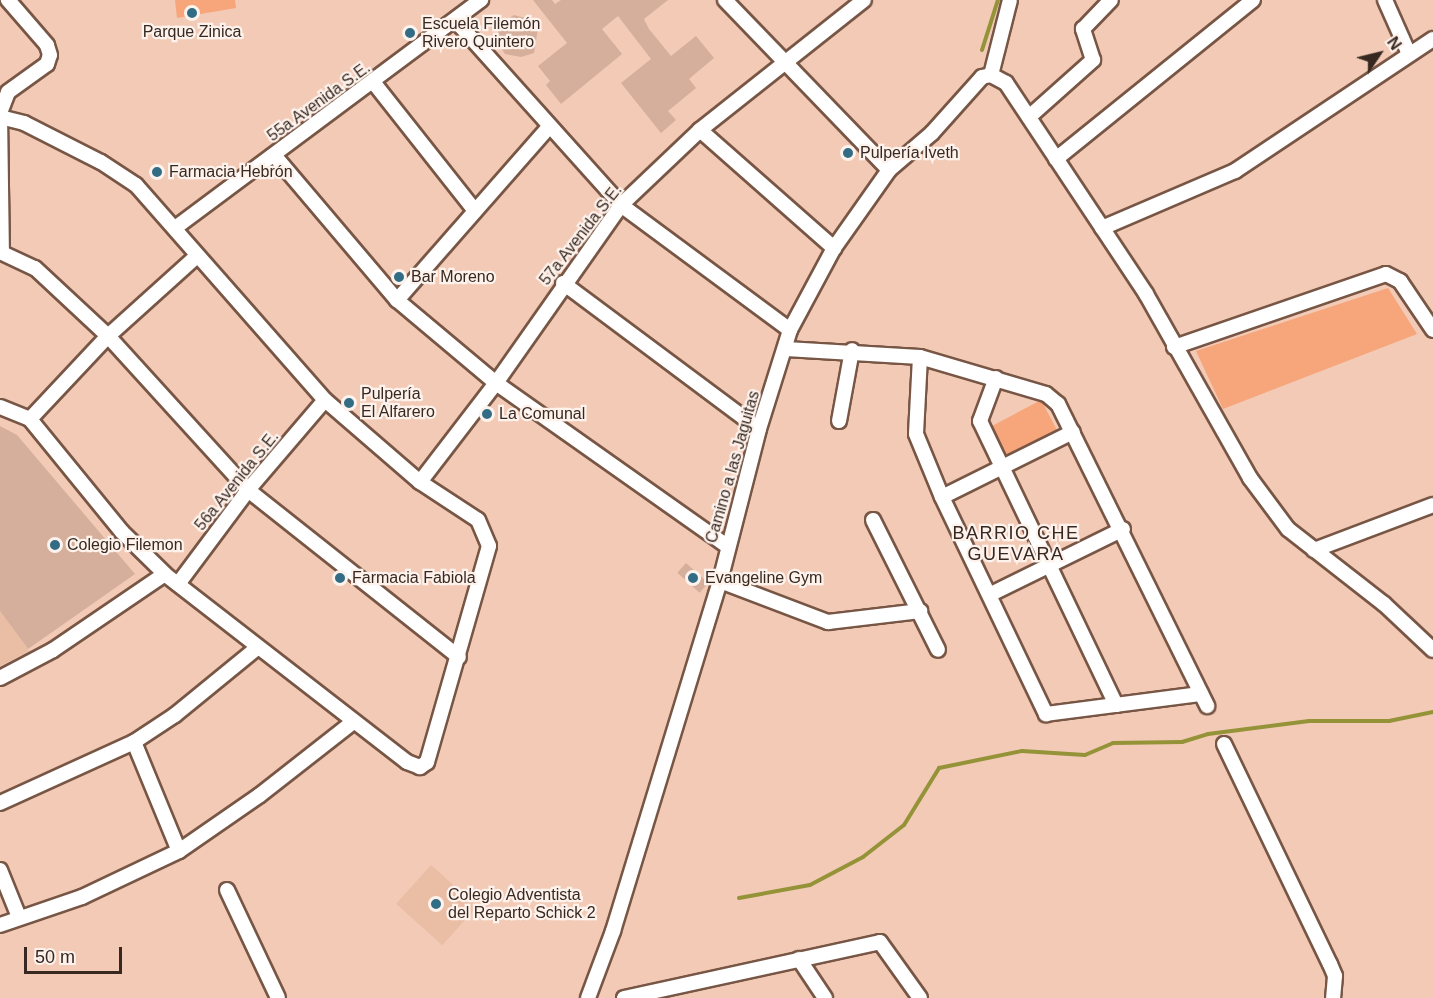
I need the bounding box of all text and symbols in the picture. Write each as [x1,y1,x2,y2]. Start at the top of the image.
marker: Parque Zinica [185,6,199,20]
place label: Escuela Filemón Rivero Quintero [422,14,540,52]
place label: Parque Zinica [143,22,241,42]
north arrow [1349,24,1409,84]
marker: Escuela Filemón Rivero Quintero [403,26,417,40]
text: N [1384,34,1404,53]
street label: 55a Avenida S.E. [263,58,375,146]
place label: Pulpería Iveth [860,143,959,163]
marker: Pulpería Iveth [841,146,855,160]
place label: Farmacia Hebrón [169,162,293,182]
marker: Farmacia Hebrón [150,165,164,179]
street label: 57a Avenida S.E. [535,180,627,290]
place label: Bar Moreno [411,267,495,287]
marker: Bar Moreno [392,270,406,284]
place label: Pulpería El Alfarero [361,384,436,422]
street label: Camino a las Jaguitas [702,389,764,545]
marker: Pulpería El Alfarero [342,396,356,410]
place label: La Comunal [499,404,585,424]
marker: La Comunal [480,407,494,421]
street label: 56a Avenida S.E. [191,427,283,535]
district label: BARRIO CHE GUEVARA [952,523,1080,566]
place label: Colegio Filemon [67,535,183,555]
marker: Colegio Filemon [48,538,62,552]
place label: Farmacia Fabiola [352,568,476,588]
place label: Evangeline Gym [705,568,822,588]
marker: Farmacia Fabiola [333,571,347,585]
marker: Evangeline Gym [686,571,700,585]
place label: Colegio Adventista del Reparto Schick 2 [448,885,596,923]
marker: Colegio Adventista del Reparto Schick 2 [429,897,443,911]
scale bar [27,935,124,973]
text: 50 m [35,947,75,967]

